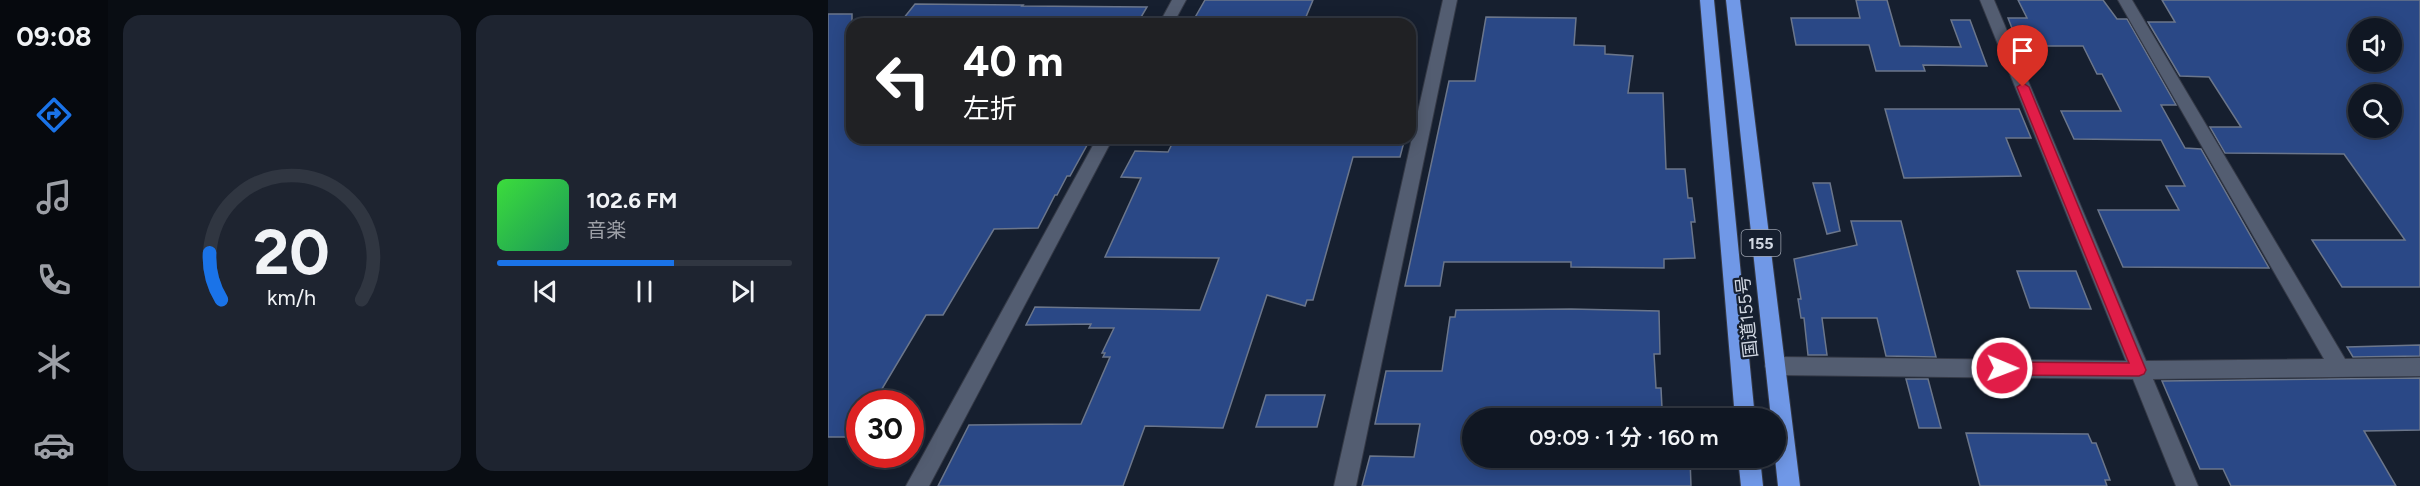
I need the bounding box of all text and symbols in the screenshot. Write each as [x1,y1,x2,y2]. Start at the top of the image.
map controls [2348,18,2402,138]
button: sound [2348,18,2402,72]
text: 09:08 [16,20,92,53]
pin [1997,25,2048,87]
icon: arrive [2006,34,2039,67]
text: 40 m [963,36,1063,87]
icon: left [864,42,942,120]
button: search [2348,84,2402,138]
text: 左折 [963,92,1017,125]
icon: directions [33,94,75,136]
icon: music [33,176,75,218]
text: 102.6 FM [587,187,677,214]
text: 20 [253,215,330,290]
text: 音楽 [587,218,627,242]
road number: 155 [1742,230,1780,256]
icon: phone [33,259,75,301]
icon: previous [529,275,562,308]
icon: pause [628,275,661,308]
icon: next [726,275,759,308]
street label: 国道155号 [1732,275,1762,359]
text: km/h [267,285,316,310]
position arrow [1970,336,2034,400]
icon: climate [33,341,75,383]
speed limit sign: 30 [846,390,924,468]
icon: car [33,424,75,466]
text: 09:09 · 1 分 · 160 m [1529,424,1719,451]

